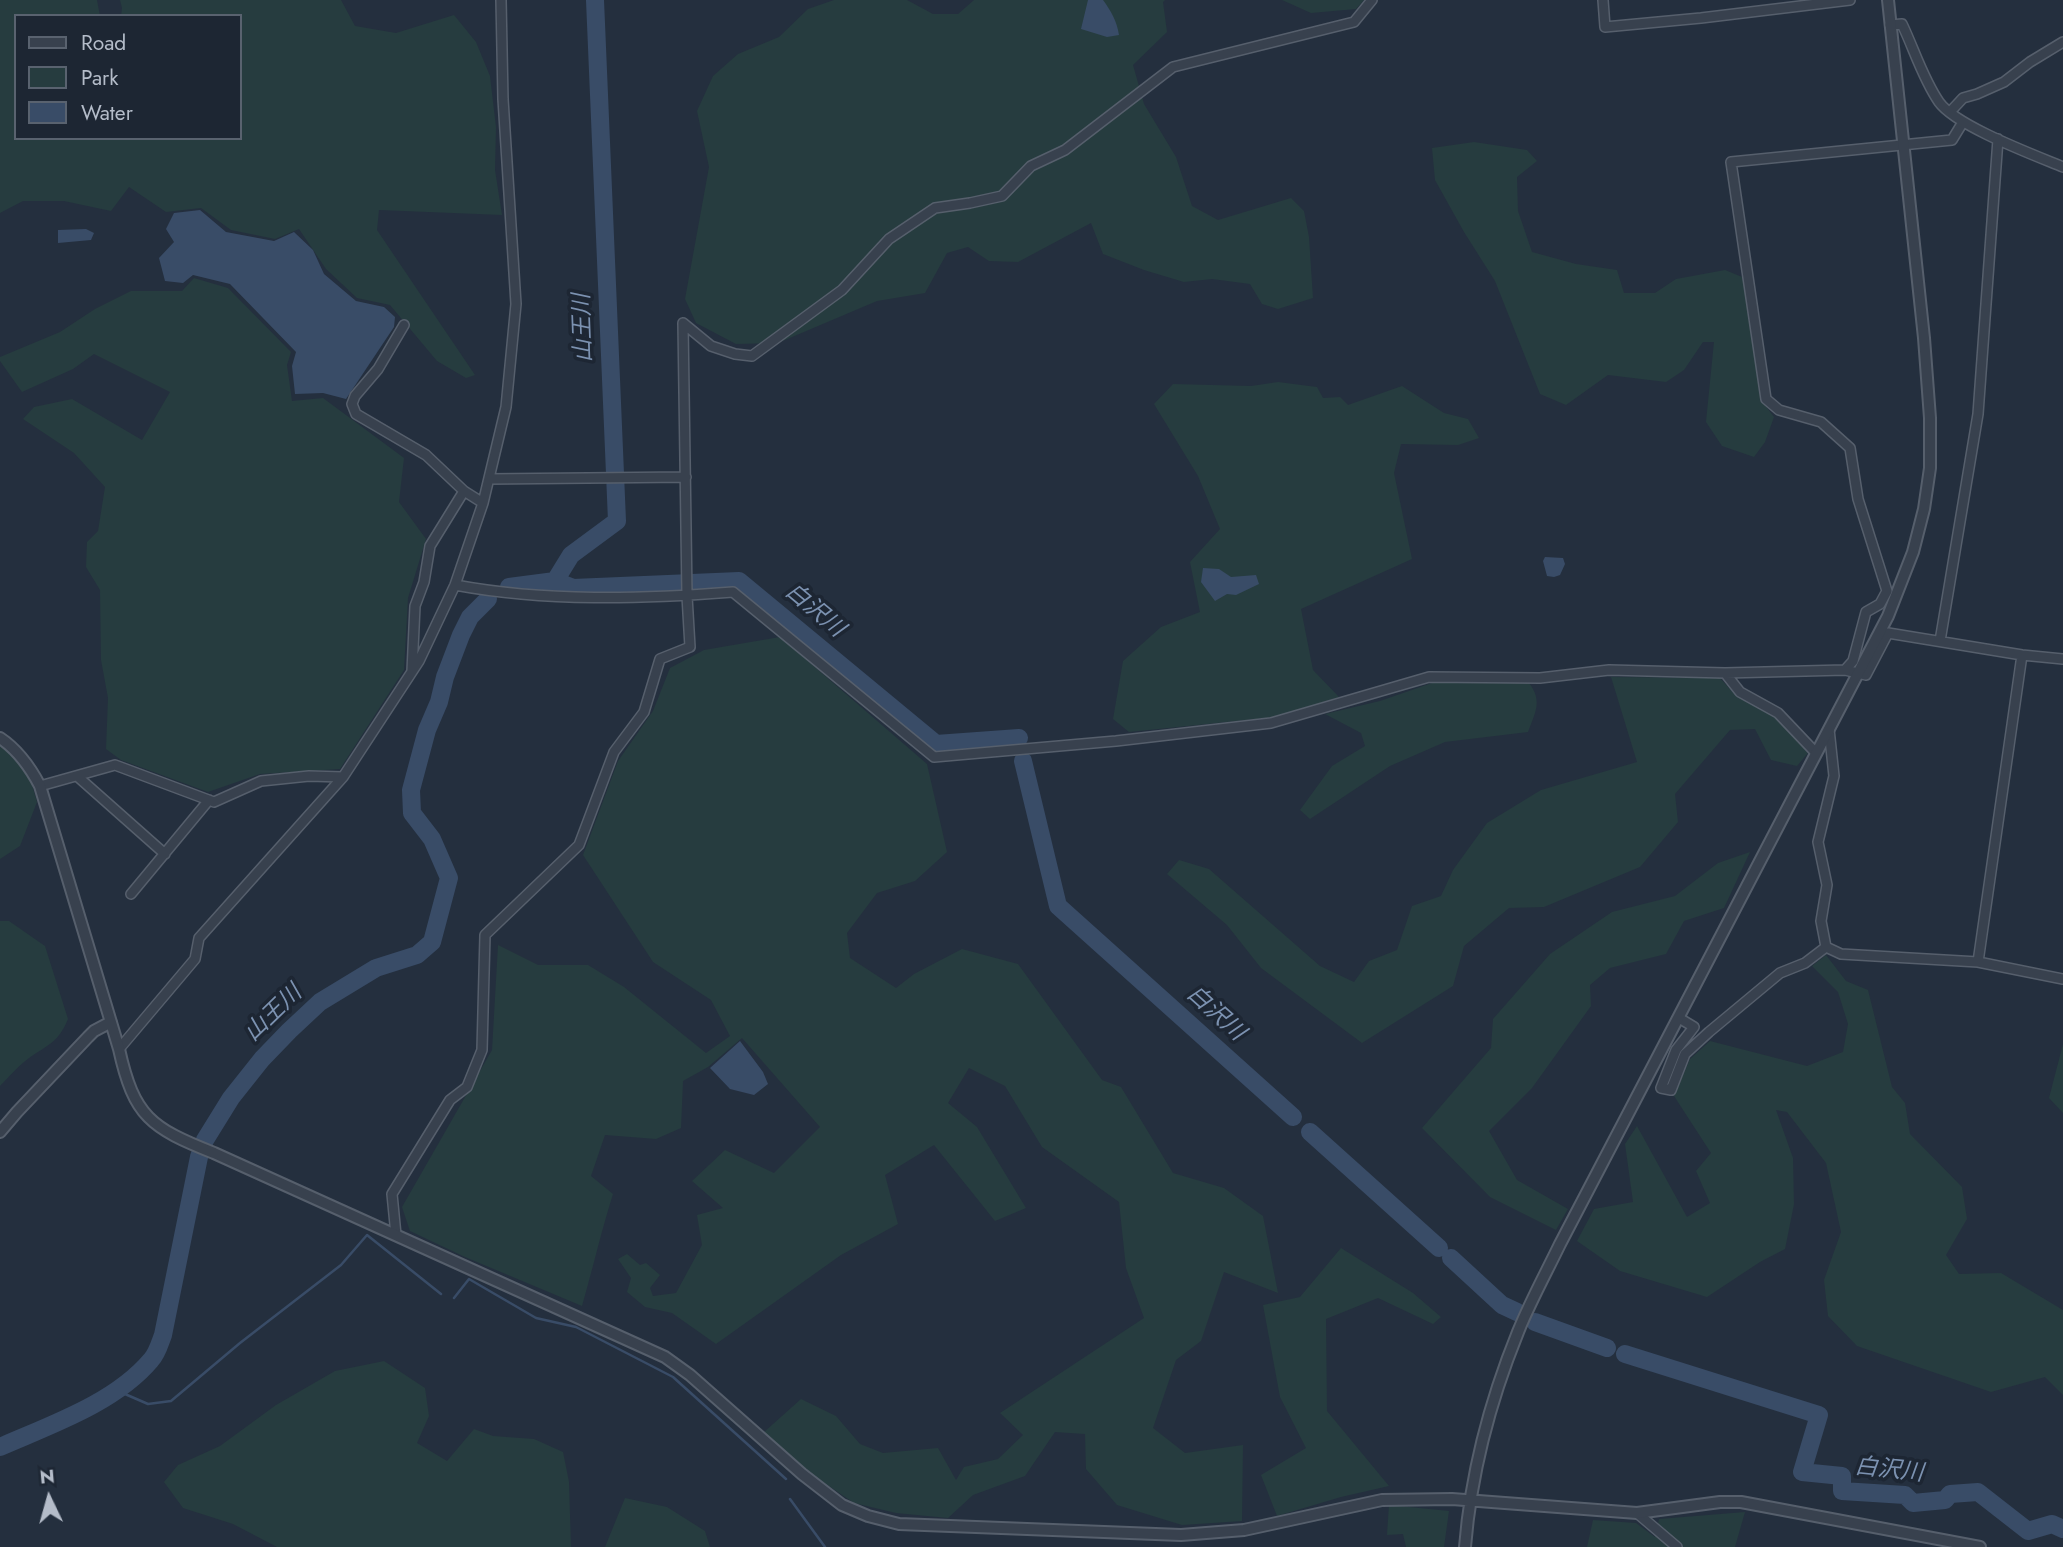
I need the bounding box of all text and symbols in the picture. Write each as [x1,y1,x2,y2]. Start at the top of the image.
legend [14,14,242,140]
text: Road [81,28,126,58]
text: Park [81,63,118,93]
text: Water [81,98,133,128]
water label: 山王川 [569,293,599,363]
water label: 白沢川 [779,578,849,644]
water label: 山王川 [240,980,308,1048]
water label: 白沢川 [1180,981,1250,1047]
water label: 白沢川 [1853,1454,1925,1488]
text: N [38,1462,56,1491]
north arrow [14,1463,84,1533]

